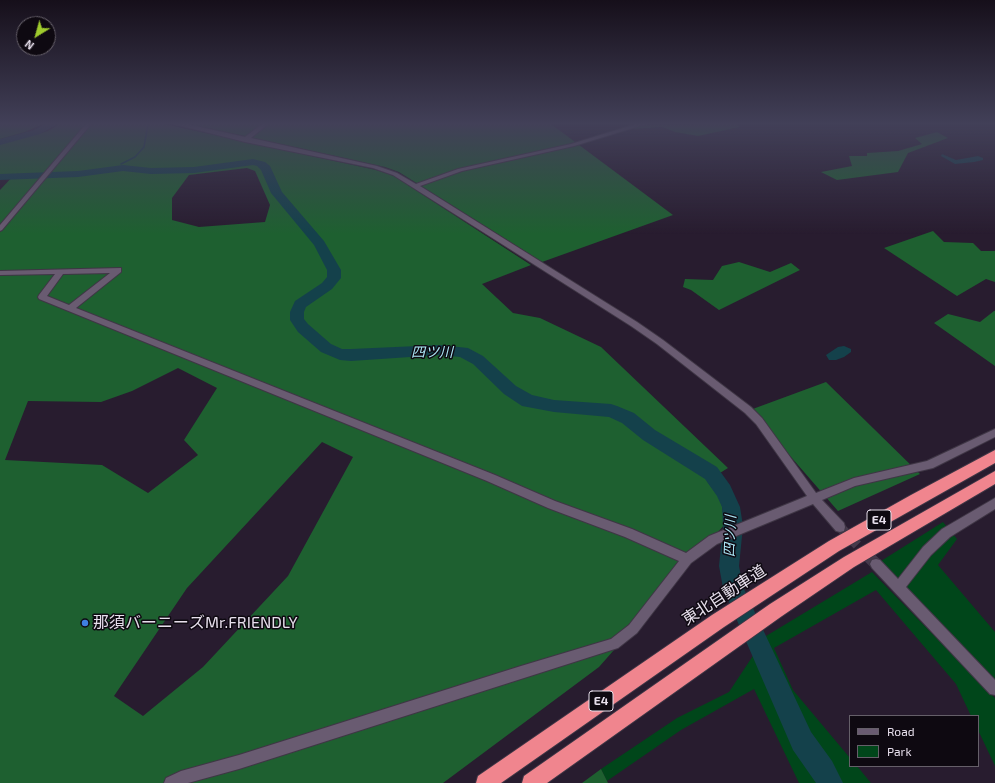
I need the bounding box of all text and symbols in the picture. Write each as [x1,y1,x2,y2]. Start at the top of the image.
north arrow [16,16,56,56]
text: N [22,38,36,53]
water label: 四ツ川 [411,344,453,360]
road number: E4 [867,510,891,530]
water label: 四ツ川 [721,515,739,557]
street label: 東北自動車道 [679,561,769,629]
place label: 那須バーニーズMr.FRIENDLY [93,613,298,633]
marker: 那須バーニーズMr.FRIENDLY [80,618,90,628]
road number: E4 [589,691,613,711]
legend [849,715,979,767]
text: Road [887,724,915,738]
text: Park [887,744,912,758]

